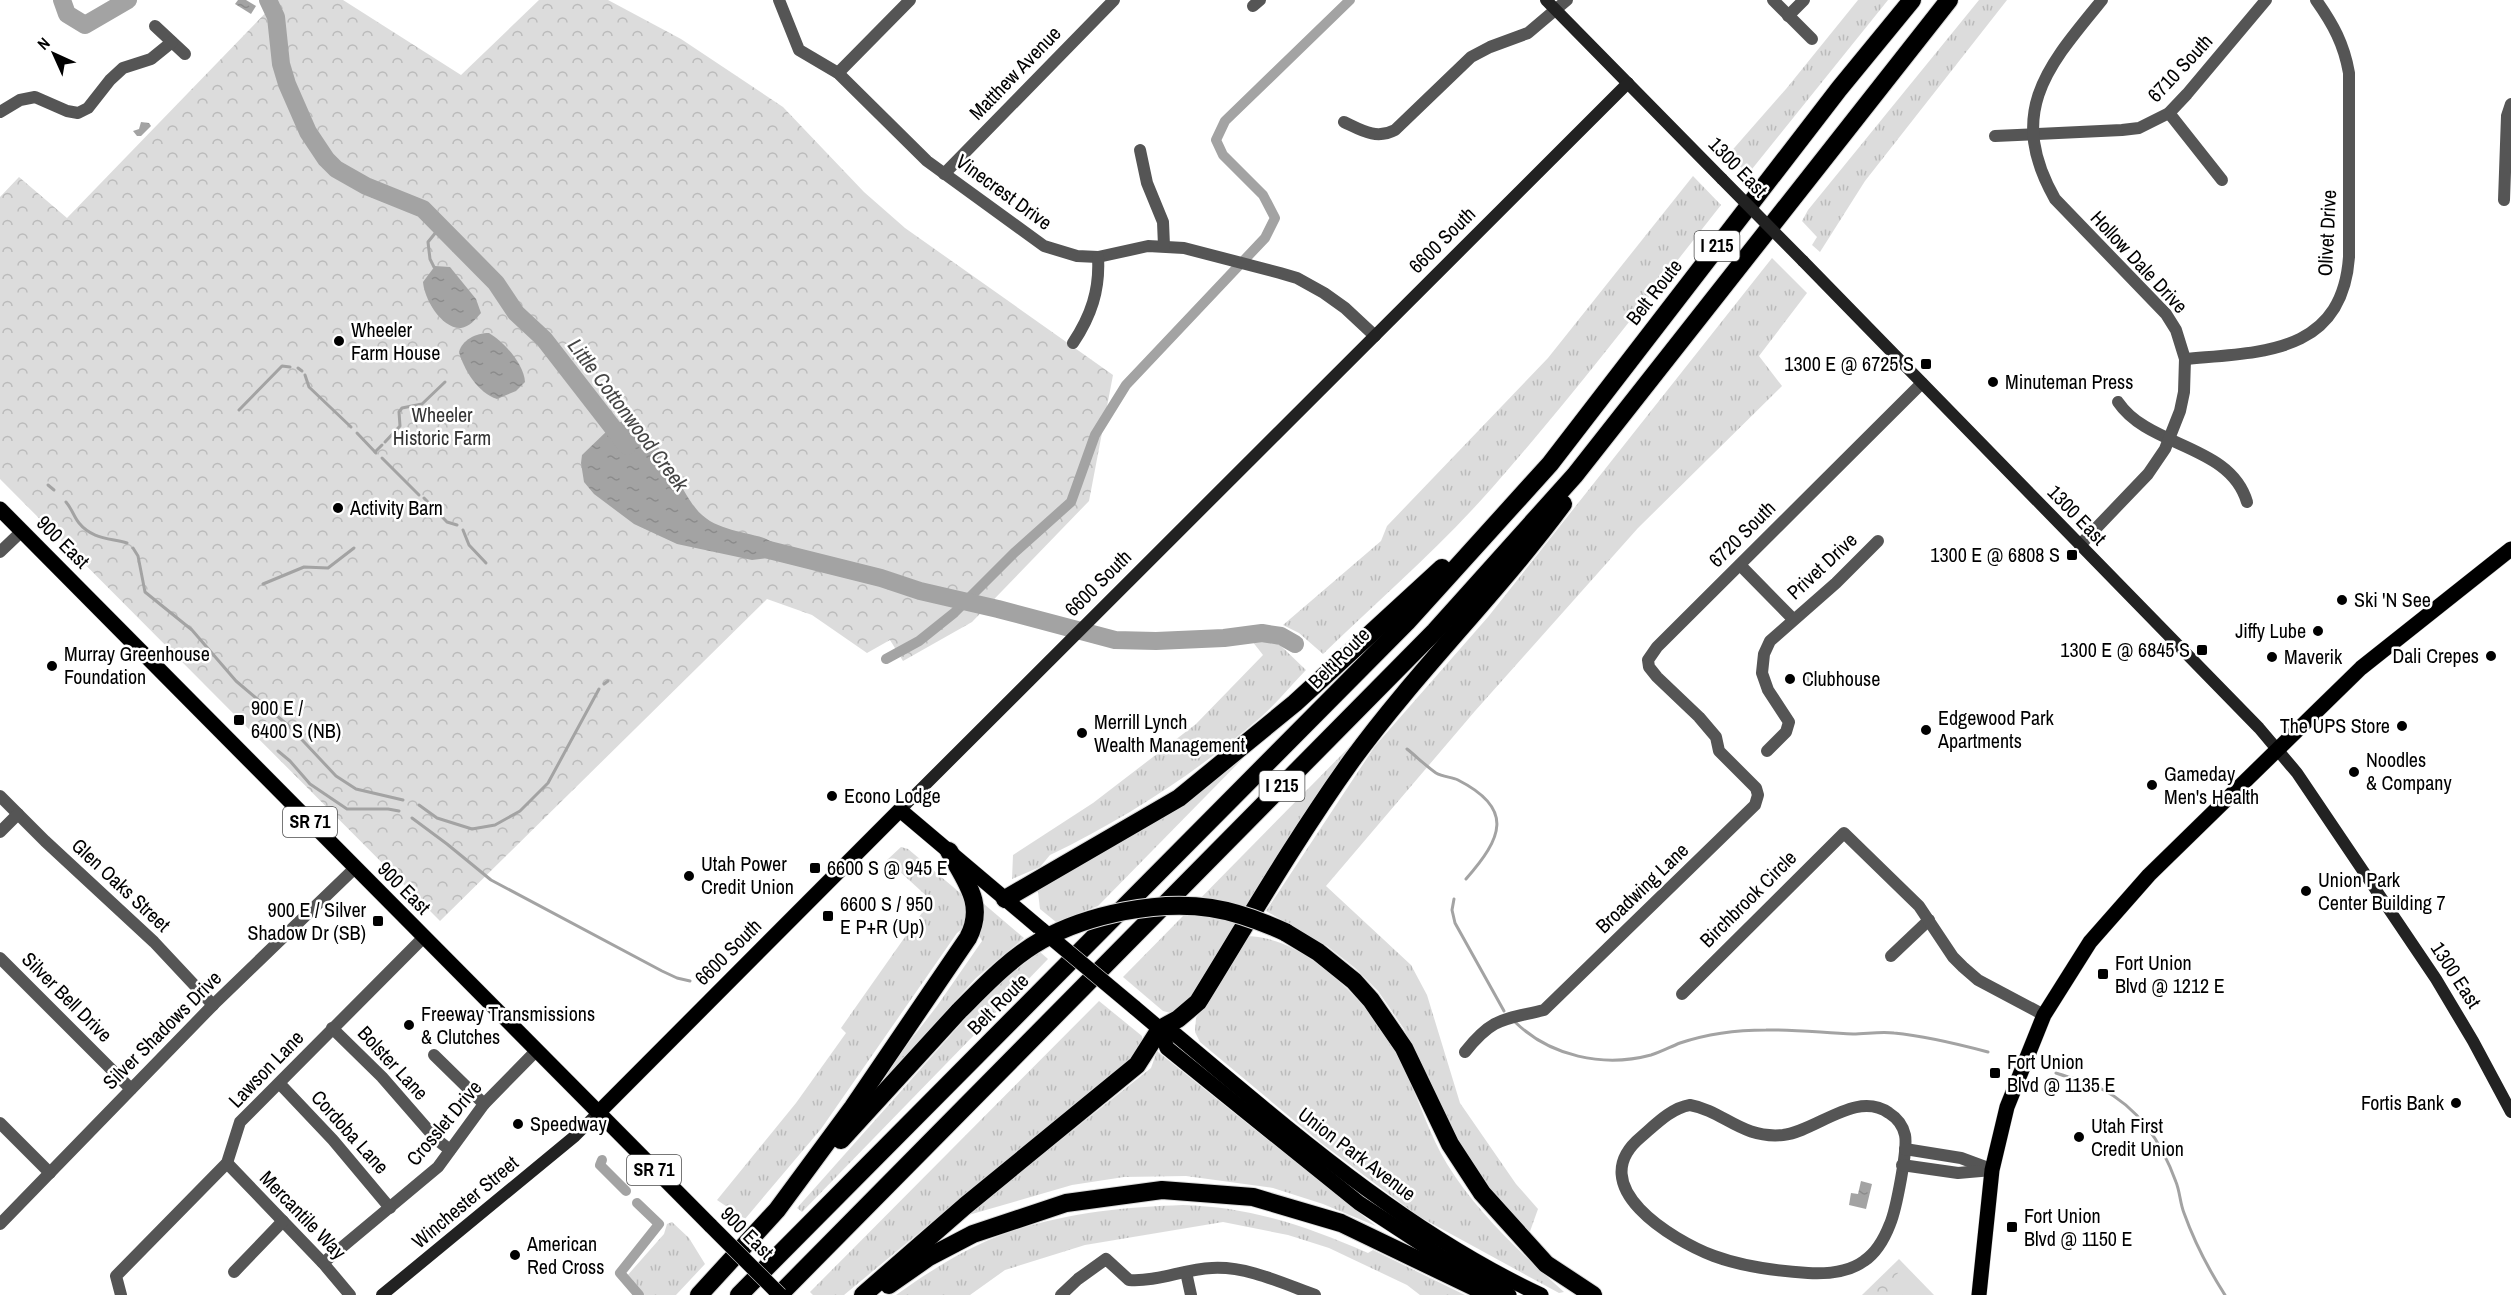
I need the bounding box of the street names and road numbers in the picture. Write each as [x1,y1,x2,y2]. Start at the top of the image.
street label: Matthew Avenue [963,20,1066,126]
street label: 6710 South [2141,28,2218,108]
street label: 1300 East [1703,131,1774,203]
street label: Vinecrest Drive [951,148,1058,236]
street label: Olivet Drive [2311,189,2342,277]
street label: 6600 South [1402,200,1481,279]
street label: Hollow Dale Drive [2085,204,2194,319]
road number: I 215 [1694,231,1740,261]
street label: Belt Route [1619,253,1688,330]
street label: 1300 East [2042,479,2113,551]
street label: 6720 South [1702,494,1781,573]
street label: 900 East [31,509,96,574]
street label: Privet Drive [1781,526,1863,605]
street label: 6600 South [1058,543,1137,622]
street label: Belt Route [1302,621,1375,694]
road number: I 215 [1260,771,1304,801]
road number: SR 71 [283,807,337,837]
street label: Glen Oaks Street [66,832,177,938]
street label: Broadwing Lane [1589,836,1694,939]
street label: Birchbrook Circle [1693,844,1802,953]
street label: 900 East [372,855,437,920]
street label: 6600 South [688,912,767,991]
street label: 1300 East [2425,936,2488,1013]
street label: Silver Bell Drive [16,946,118,1048]
street label: Silver Shadows Drive [96,964,227,1095]
street label: Belt Route [961,967,1034,1040]
street label: Bolster Lane [352,1020,435,1106]
street label: Lawson Lane [222,1024,309,1113]
street label: Crosslet Drive [400,1074,487,1171]
street label: Cordoba Lane [306,1084,395,1179]
street label: Union Park Avenue [1293,1100,1422,1207]
street label: Winchester Street [406,1149,524,1254]
road number: SR 71 [627,1155,681,1185]
street label: Mercantile Way [254,1165,353,1265]
street label: 900 East [715,1200,780,1265]

